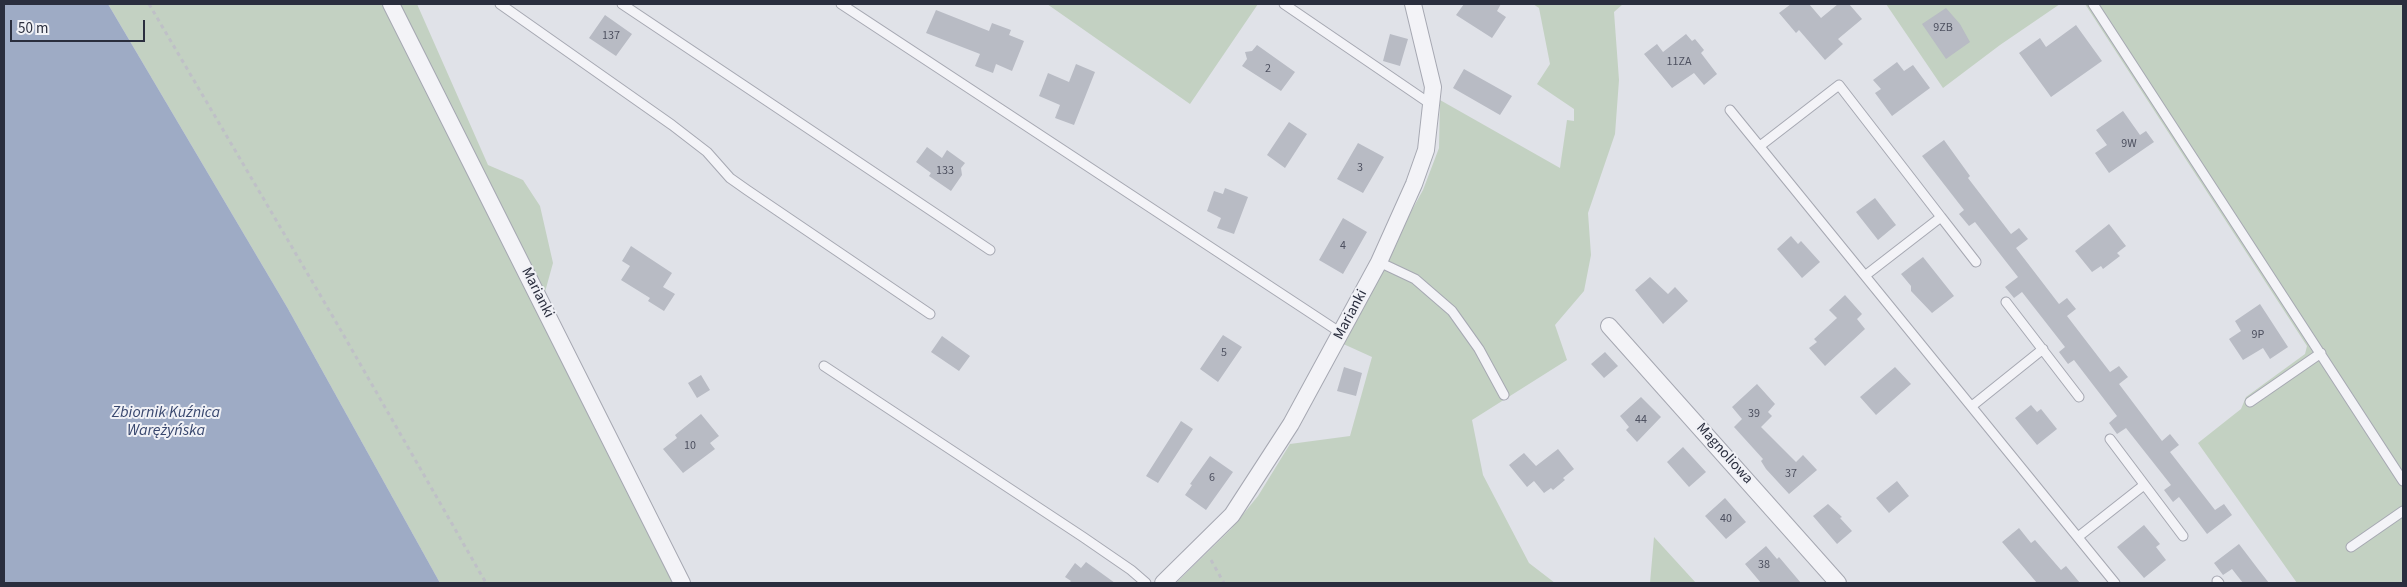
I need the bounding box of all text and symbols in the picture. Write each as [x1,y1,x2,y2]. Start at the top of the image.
scale bar [12,10,148,42]
text: 50 m [18,18,48,39]
house number: 9ZB [1933,21,1953,35]
house number: 137 [602,29,620,43]
house number: 11ZA [1667,55,1691,69]
house number: 2 [1265,62,1271,76]
house number: 9W [2121,137,2137,151]
house number: 3 [1357,161,1363,175]
house number: 133 [936,164,954,178]
house number: 4 [1340,239,1346,253]
street label: Marianki [517,265,557,321]
street label: Marianki [1330,287,1372,343]
house number: 9P [2252,328,2264,342]
house number: 5 [1221,346,1227,360]
water label: Zbiornik Kuźnica Warężyńska [112,403,220,441]
house number: 39 [1748,407,1760,421]
house number: 44 [1635,413,1647,427]
street label: Magnoliowa [1692,420,1756,488]
house number: 10 [684,439,696,453]
house number: 37 [1785,467,1797,481]
house number: 6 [1209,471,1215,485]
house number: 40 [1720,512,1732,526]
house number: 38 [1758,558,1770,572]

